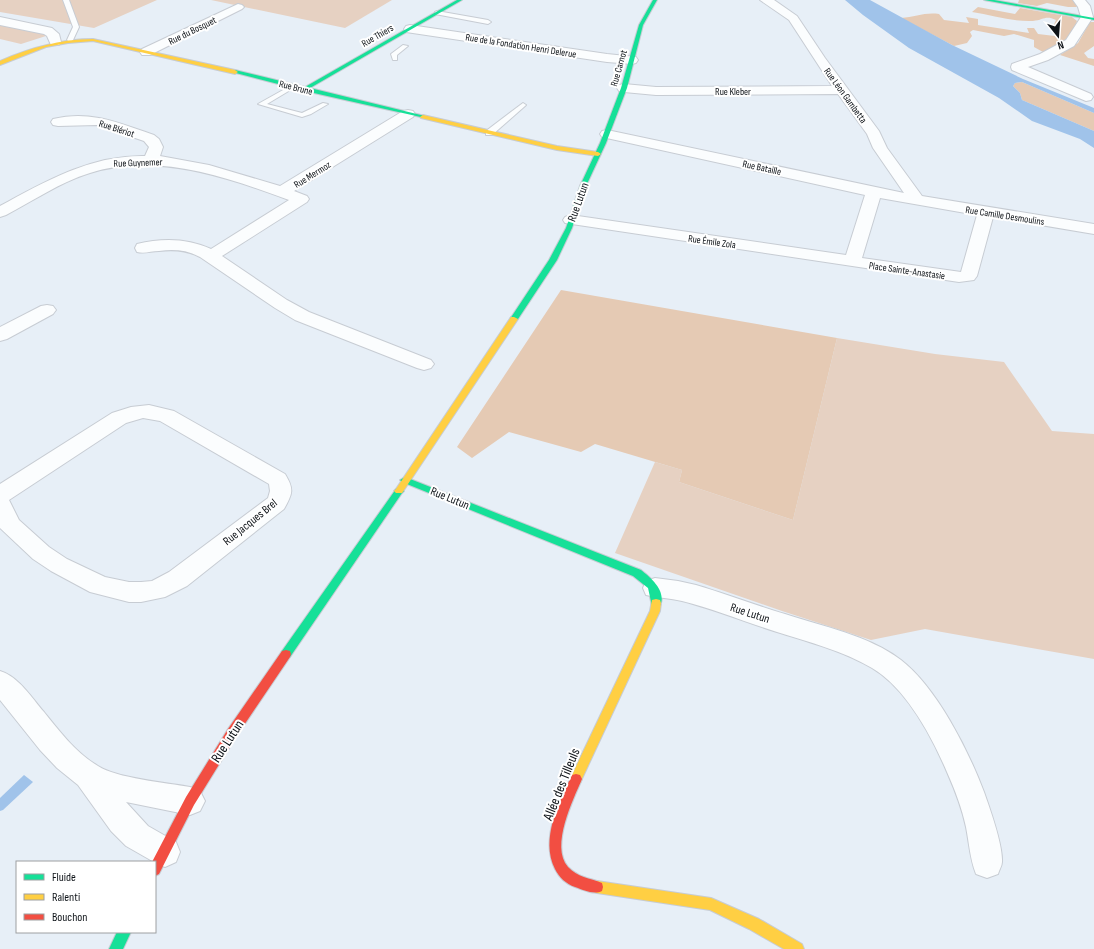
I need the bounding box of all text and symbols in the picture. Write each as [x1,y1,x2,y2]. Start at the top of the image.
street label: Rue du Bosquet [166,14,218,48]
north arrow [1038,16,1078,56]
street label: Rue Thiers [359,22,396,50]
street label: Rue de la Fondation Henri Delerue [465,31,577,61]
text: N [1056,38,1065,52]
street label: Rue Carnot [608,49,630,88]
street label: Rue Léon Gambetta [821,66,869,126]
street label: Rue Brune [278,78,314,98]
street label: Rue Kleber [715,86,751,98]
street label: Rue Blériot [97,118,136,140]
street label: Rue Guynemer [113,156,163,170]
street label: Rue Bataille [741,158,782,178]
street label: Rue Mermoz [292,159,334,191]
street label: Rue Lutun [564,181,592,224]
street label: Rue Camille Desmoulins [965,204,1046,228]
street label: Rue Émile Zola [687,233,737,251]
street label: Place Sainte-Anastasie [868,260,946,282]
street label: Rue Lutun [428,484,471,513]
street label: Rue Jacques Brel [220,496,281,549]
street label: Rue Lutun [728,600,771,627]
street label: Rue Lutun [207,717,247,766]
street label: Allée des Tilleuls [539,746,584,824]
legend [16,861,156,933]
text: Fluide [52,870,76,885]
text: Ralenti [52,890,80,905]
text: Bouchon [52,910,87,925]

